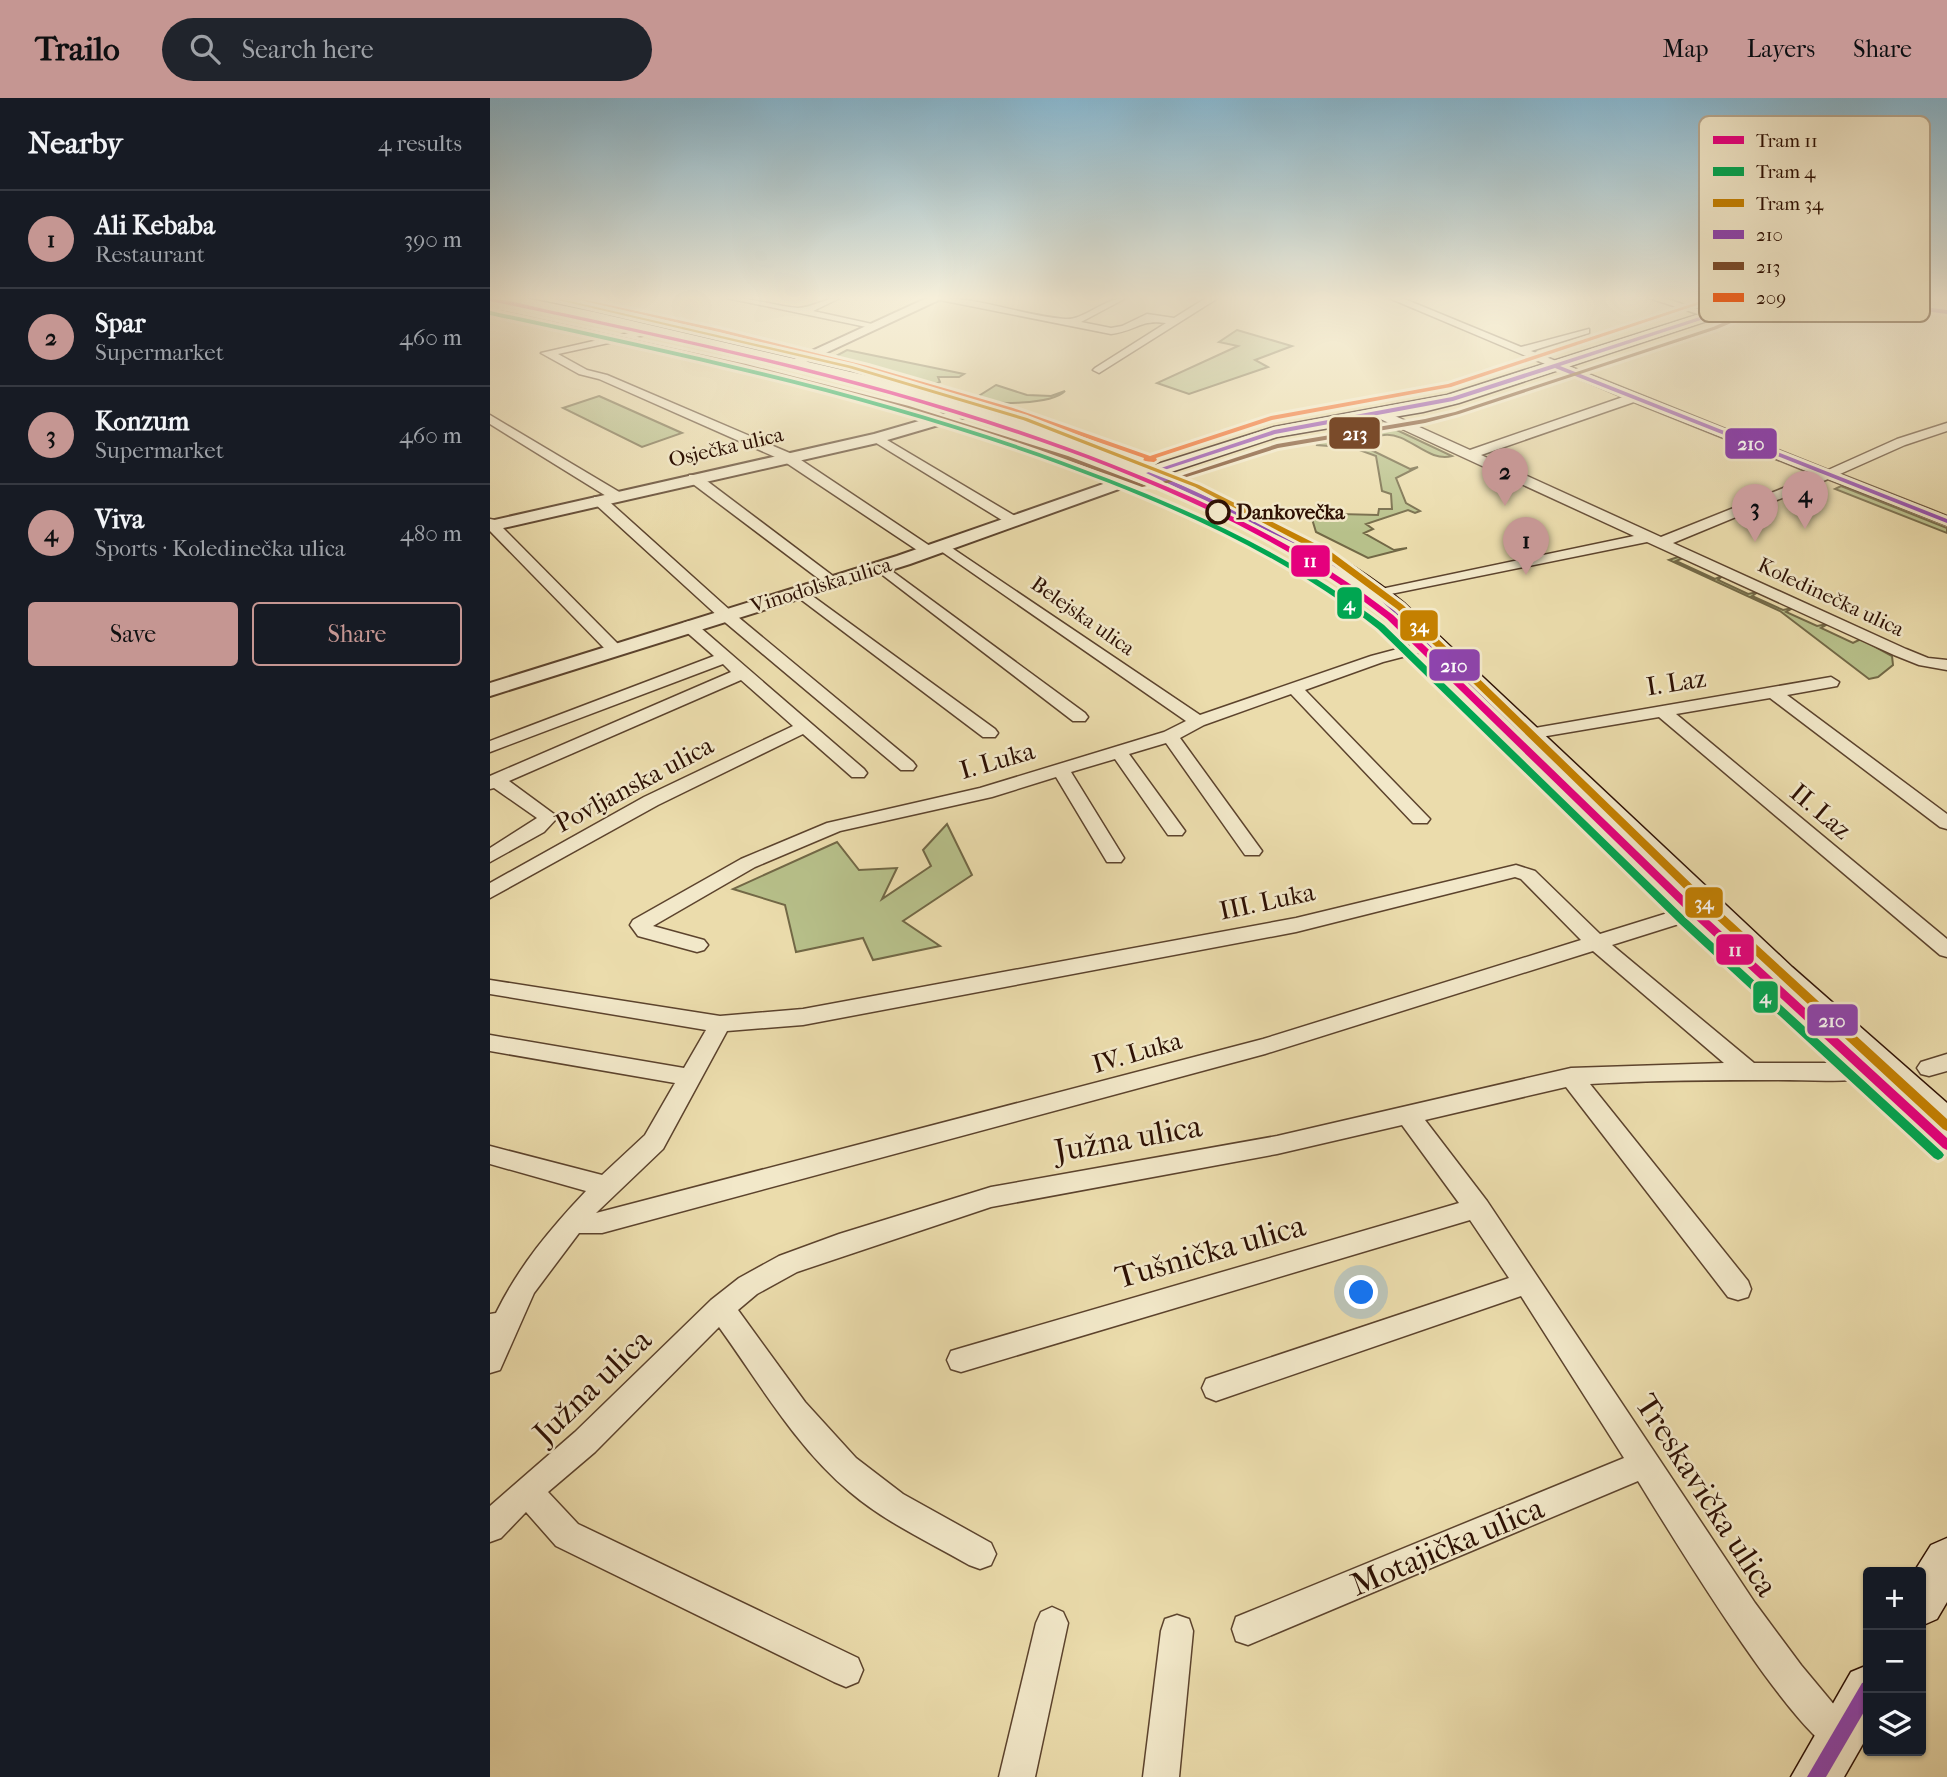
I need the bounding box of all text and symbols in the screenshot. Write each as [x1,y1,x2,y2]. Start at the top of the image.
search box [162,18,652,81]
text: Trailo [35,30,120,69]
icon: search [186,30,224,68]
text: Search here [242,34,374,65]
text: Map [1663,35,1709,63]
text: Layers [1747,35,1815,63]
text: Share [1853,35,1912,63]
legend [1699,116,1930,322]
text: Nearby [28,126,123,161]
text: 4 results [378,130,462,157]
text: Tram 11 [1756,130,1818,152]
text: Tram 4 [1756,161,1816,183]
text: Tram 34 [1756,193,1824,215]
text: Ali Kebaba [95,210,215,241]
text: 210 [1756,224,1783,246]
text: 1 [47,226,55,253]
text: 390 m [404,226,462,253]
text: Restaurant [95,241,205,268]
text: 213 [1756,256,1780,278]
text: 209 [1756,287,1786,309]
text: Spar [95,308,146,339]
text: 2 [45,324,57,351]
text: 460 m [399,324,462,351]
text: Supermarket [95,339,224,366]
text: Konzum [95,406,189,437]
line badge: 213 [1328,416,1381,450]
text: 3 [46,422,56,449]
text: 460 m [399,422,462,449]
street label: Osječka ulica [666,422,786,472]
text: 213 [1343,423,1367,445]
line badge: 210 [1724,427,1778,460]
text: 210 [1738,433,1764,455]
text: Supermarket [95,437,224,464]
pin: 2 [1482,448,1528,506]
pin: 4 [1782,471,1828,529]
pin: 3 [1732,484,1778,542]
marker: Dankovečka [1206,500,1230,524]
place label: Dankovečka [1236,500,1346,524]
text: Viva [95,504,144,535]
pin: 1 [1503,517,1549,575]
text: 4 [44,520,58,547]
text: 480 m [400,520,462,547]
text: Sports · Koledinečka ulica [95,535,345,562]
line badge: 11 [1290,544,1331,578]
text: 11 [1303,550,1317,572]
street label: Vinodolska ulica [747,552,894,618]
street label: Koledinečka ulica [1754,553,1908,641]
street label: Belejska ulica [1027,572,1140,661]
line badge: 4 [1336,586,1363,620]
text: 4 [1342,593,1355,615]
button: Save [28,602,238,666]
button: Share [252,602,462,666]
line badge: 34 [1399,609,1439,642]
text: 34 [1409,615,1429,637]
line badge: 210 [1428,648,1481,682]
text: 210 [1441,655,1467,677]
street label: I. Laz [1644,662,1708,702]
street label: Povljanska ulica [550,729,720,839]
street label: I. Luka [956,735,1039,786]
street label: II. Laz [1784,777,1858,846]
street label: III. Luka [1217,876,1319,927]
line badge: 34 [1684,886,1724,919]
text: 34 [1694,892,1714,914]
line badge: 11 [1715,933,1755,966]
text: 11 [1728,939,1742,961]
line badge: 4 [1752,980,1779,1014]
text: 4 [1758,986,1771,1008]
line badge: 210 [1806,1003,1859,1037]
text: 210 [1819,1010,1845,1032]
street label: IV. Luka [1089,1025,1186,1080]
street label: Južna ulica [1048,1107,1206,1170]
street label: Tušnička ulica [1111,1206,1310,1296]
your location [1344,1275,1378,1309]
street label: Južna ulica [524,1320,660,1454]
street label: Treskavička ulica [1627,1387,1786,1604]
street label: Motajička ulica [1345,1489,1550,1604]
map controls [1863,1567,1926,1756]
button: + [1863,1567,1926,1630]
button: − [1863,1630,1926,1693]
button: layers [1863,1693,1926,1756]

